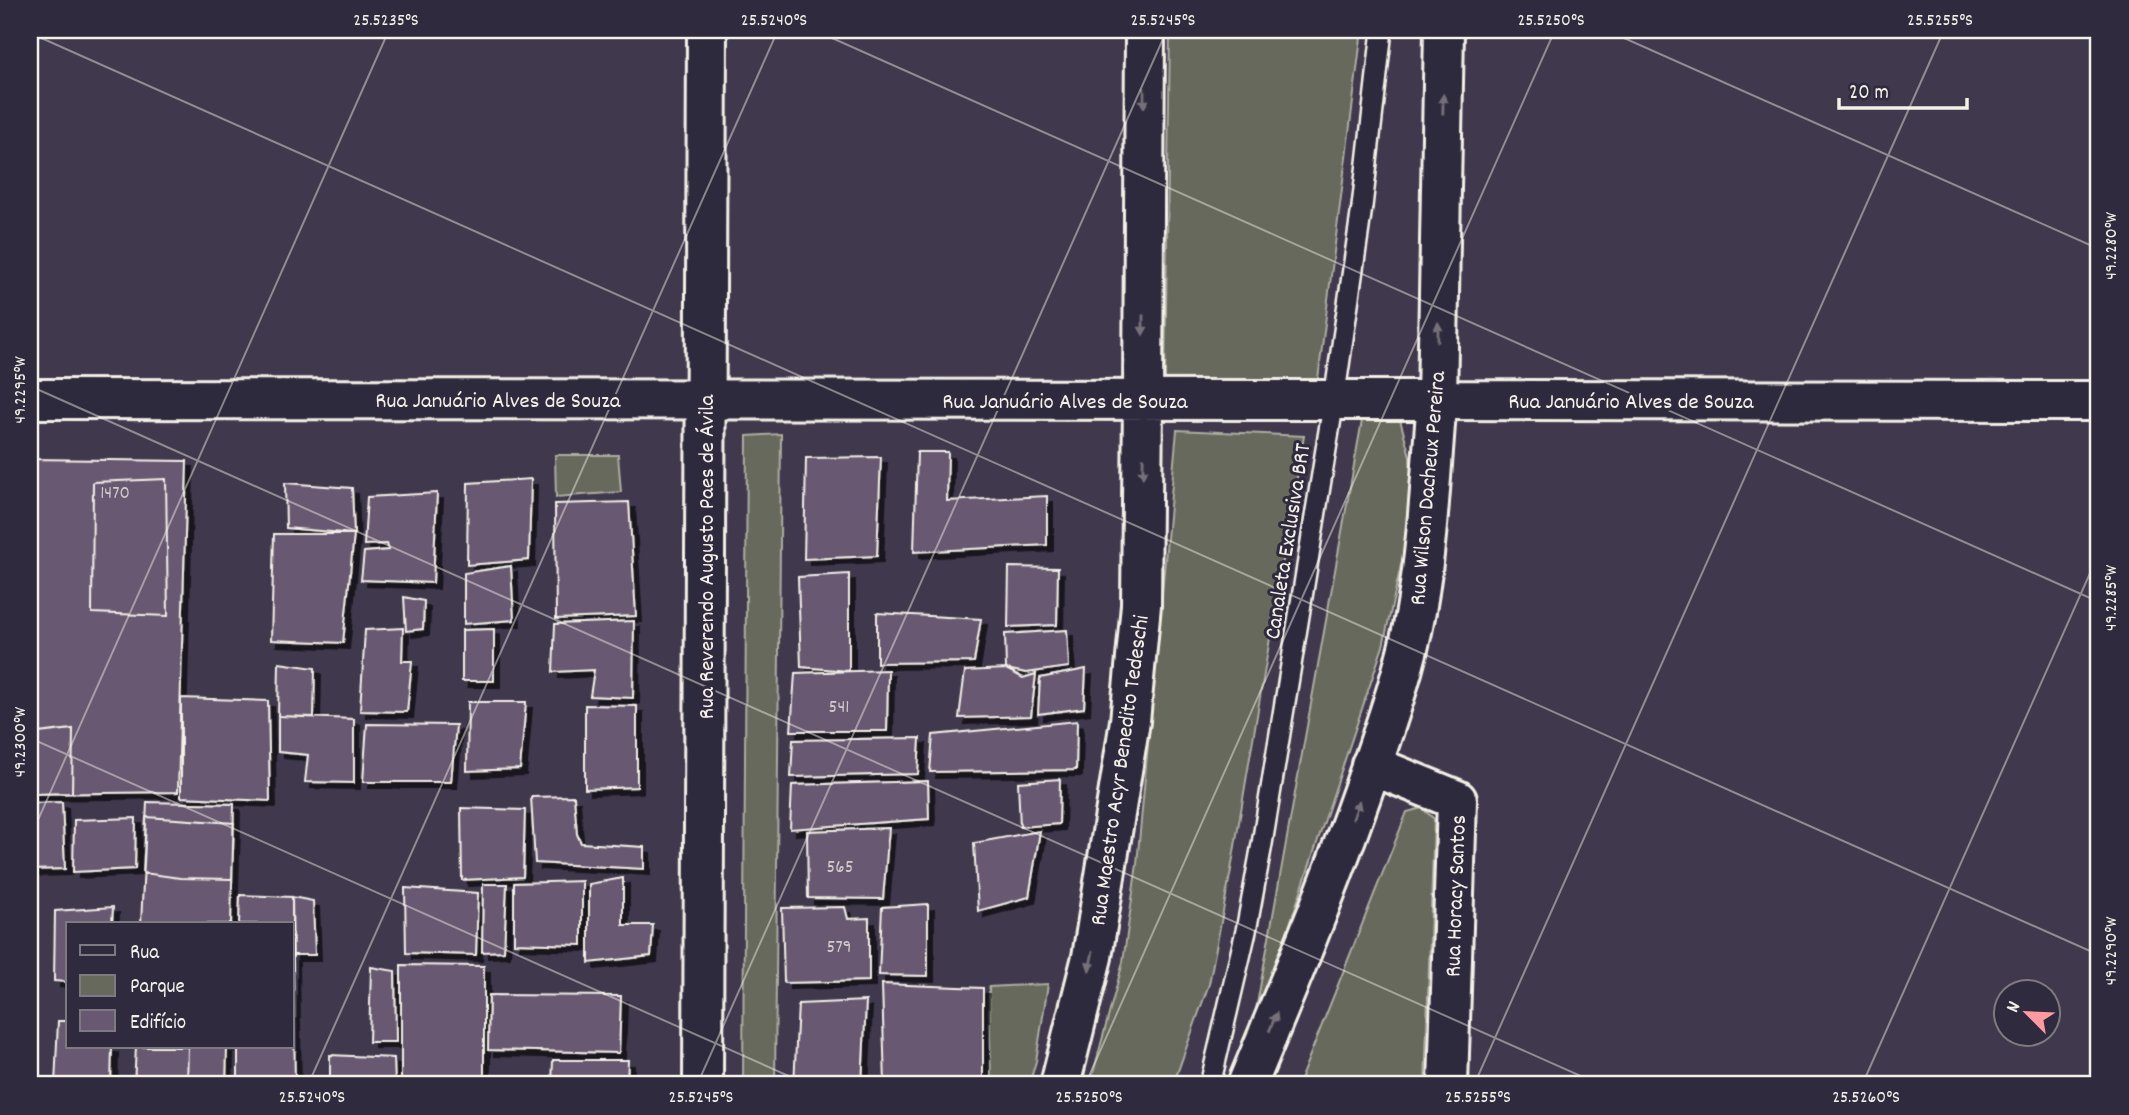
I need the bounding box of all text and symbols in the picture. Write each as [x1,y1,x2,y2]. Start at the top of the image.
text: 25.5235°S [353,9,419,34]
text: 25.5240°S [741,9,807,34]
text: 25.5245°S [1131,9,1196,34]
text: 25.5250°S [1517,9,1585,34]
text: 25.5255°S [1907,9,1973,34]
scale bar [1839,66,1966,110]
text: 20 m [1849,79,1889,109]
one-way arrow [1138,87,1150,109]
one-way arrow [1437,93,1448,115]
text: 49.2280°W [2100,212,2125,280]
one-way arrow [1138,315,1149,337]
one-way arrow [1432,321,1444,343]
text: 49.2295°W [9,356,34,424]
street label: Rua Wilson Dacheux Pereira [1403,369,1456,607]
street label: Rua Januário Alves de Souza [375,386,622,419]
street label: Rua Januário Alves de Souza [942,387,1189,420]
street label: Rua Januário Alves de Souza [1508,387,1755,420]
street label: Rua Reverendo Augusto Paes de Ávila [692,394,725,719]
street label: Canaleta Exclusiva BRT [1258,441,1321,642]
one-way arrow [1137,457,1148,479]
house number: 1470 [100,481,130,508]
text: 49.2285°W [2100,564,2125,631]
street label: Rua Maestro Acyr Benedito Tedeschi [1083,613,1160,928]
house number: 541 [829,695,849,722]
text: 49.2300°W [9,706,34,777]
one-way arrow [1351,800,1362,821]
street label: Rua Horacy Santos [1438,814,1477,978]
house number: 565 [827,855,853,882]
text: 49.2290°W [2100,916,2125,985]
legend [66,922,294,1048]
house number: 579 [827,935,851,962]
text: Rua [130,939,160,969]
one-way arrow [1085,950,1096,972]
text: Parque [130,973,185,1003]
north arrow [1993,978,2062,1048]
text: N [2000,998,2029,1017]
text: Edifício [130,1009,186,1039]
one-way arrow [1267,1012,1279,1032]
text: 25.5240°S [279,1086,345,1111]
text: 25.5245°S [669,1086,734,1111]
text: 25.5250°S [1055,1086,1123,1111]
text: 25.5255°S [1445,1086,1511,1111]
text: 25.5260°S [1832,1086,1900,1111]

